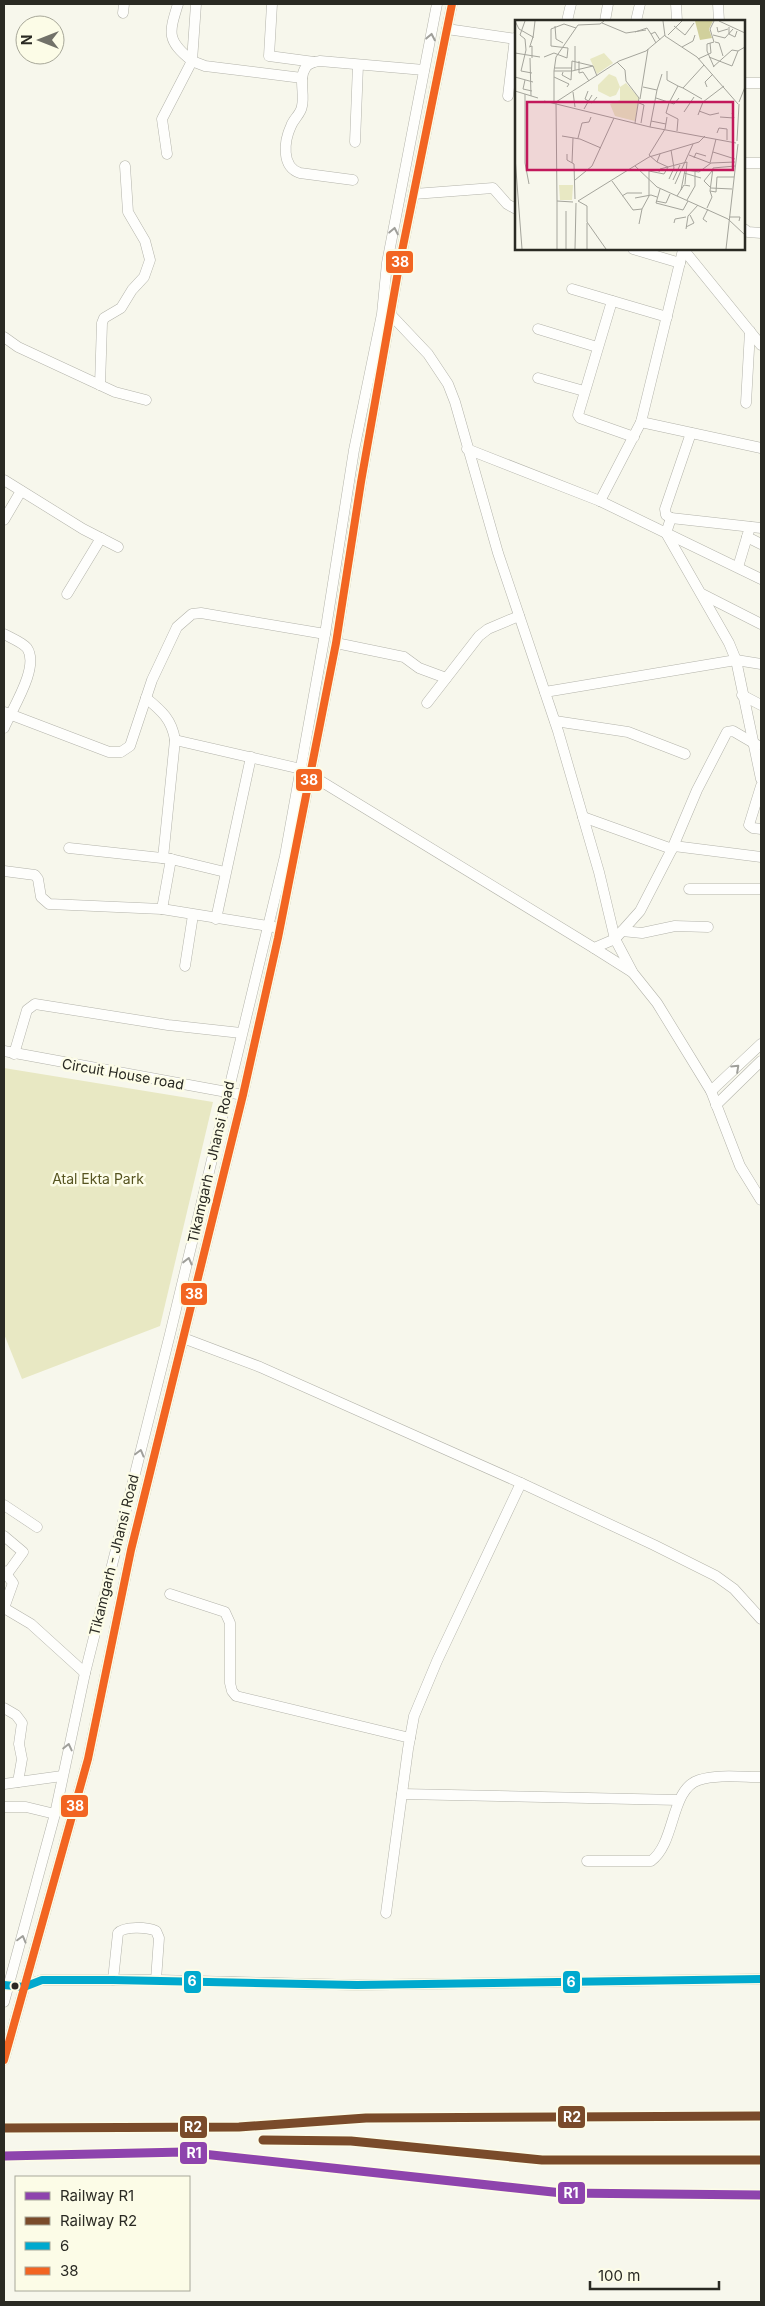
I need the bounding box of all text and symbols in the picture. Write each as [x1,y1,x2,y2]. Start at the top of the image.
north arrow [15,15,65,65]
inset map [515,20,745,250]
one-way arrow [425,32,435,41]
text: N [18,35,35,45]
one-way arrow [388,226,398,235]
line badge: 38 [385,250,414,274]
text: 38 [391,253,409,270]
line badge: 38 [295,768,323,792]
text: 38 [300,771,318,788]
street label: Circuit House road [61,1054,185,1093]
one-way arrow [730,1065,739,1074]
street label: Tikamgarh - Jhansi Road [184,1079,237,1245]
park label: Atal Ekta Park [52,1170,144,1187]
one-way arrow [182,1257,193,1266]
line badge: 38 [180,1282,208,1306]
text: 38 [185,1285,203,1302]
one-way arrow [134,1449,144,1458]
street label: Tikamgarh - Jhansi Road [85,1472,142,1637]
one-way arrow [62,1742,73,1751]
line badge: 38 [60,1794,89,1818]
text: 38 [66,1797,84,1814]
one-way arrow [16,1935,26,1943]
line badge: 6 [183,1970,202,1994]
line badge: 6 [562,1970,581,1994]
text: 6 [187,1972,197,1989]
text: 6 [566,1973,576,1990]
unlabelled marker [10,1981,20,1991]
line badge: R2 [557,2105,586,2129]
text: R2 [563,2108,581,2125]
line badge: R2 [179,2115,208,2139]
text: R2 [184,2118,202,2135]
line badge: R1 [179,2141,208,2165]
text: R1 [186,2144,202,2161]
legend [15,2176,190,2291]
line badge: R1 [557,2181,586,2205]
text: R1 [563,2184,579,2201]
text: Railway R1 [60,2186,134,2205]
text: Railway R2 [60,2211,137,2230]
text: 6 [60,2236,69,2255]
scale bar [590,2258,719,2290]
text: 38 [60,2261,79,2280]
text: 100 m [598,2266,640,2285]

